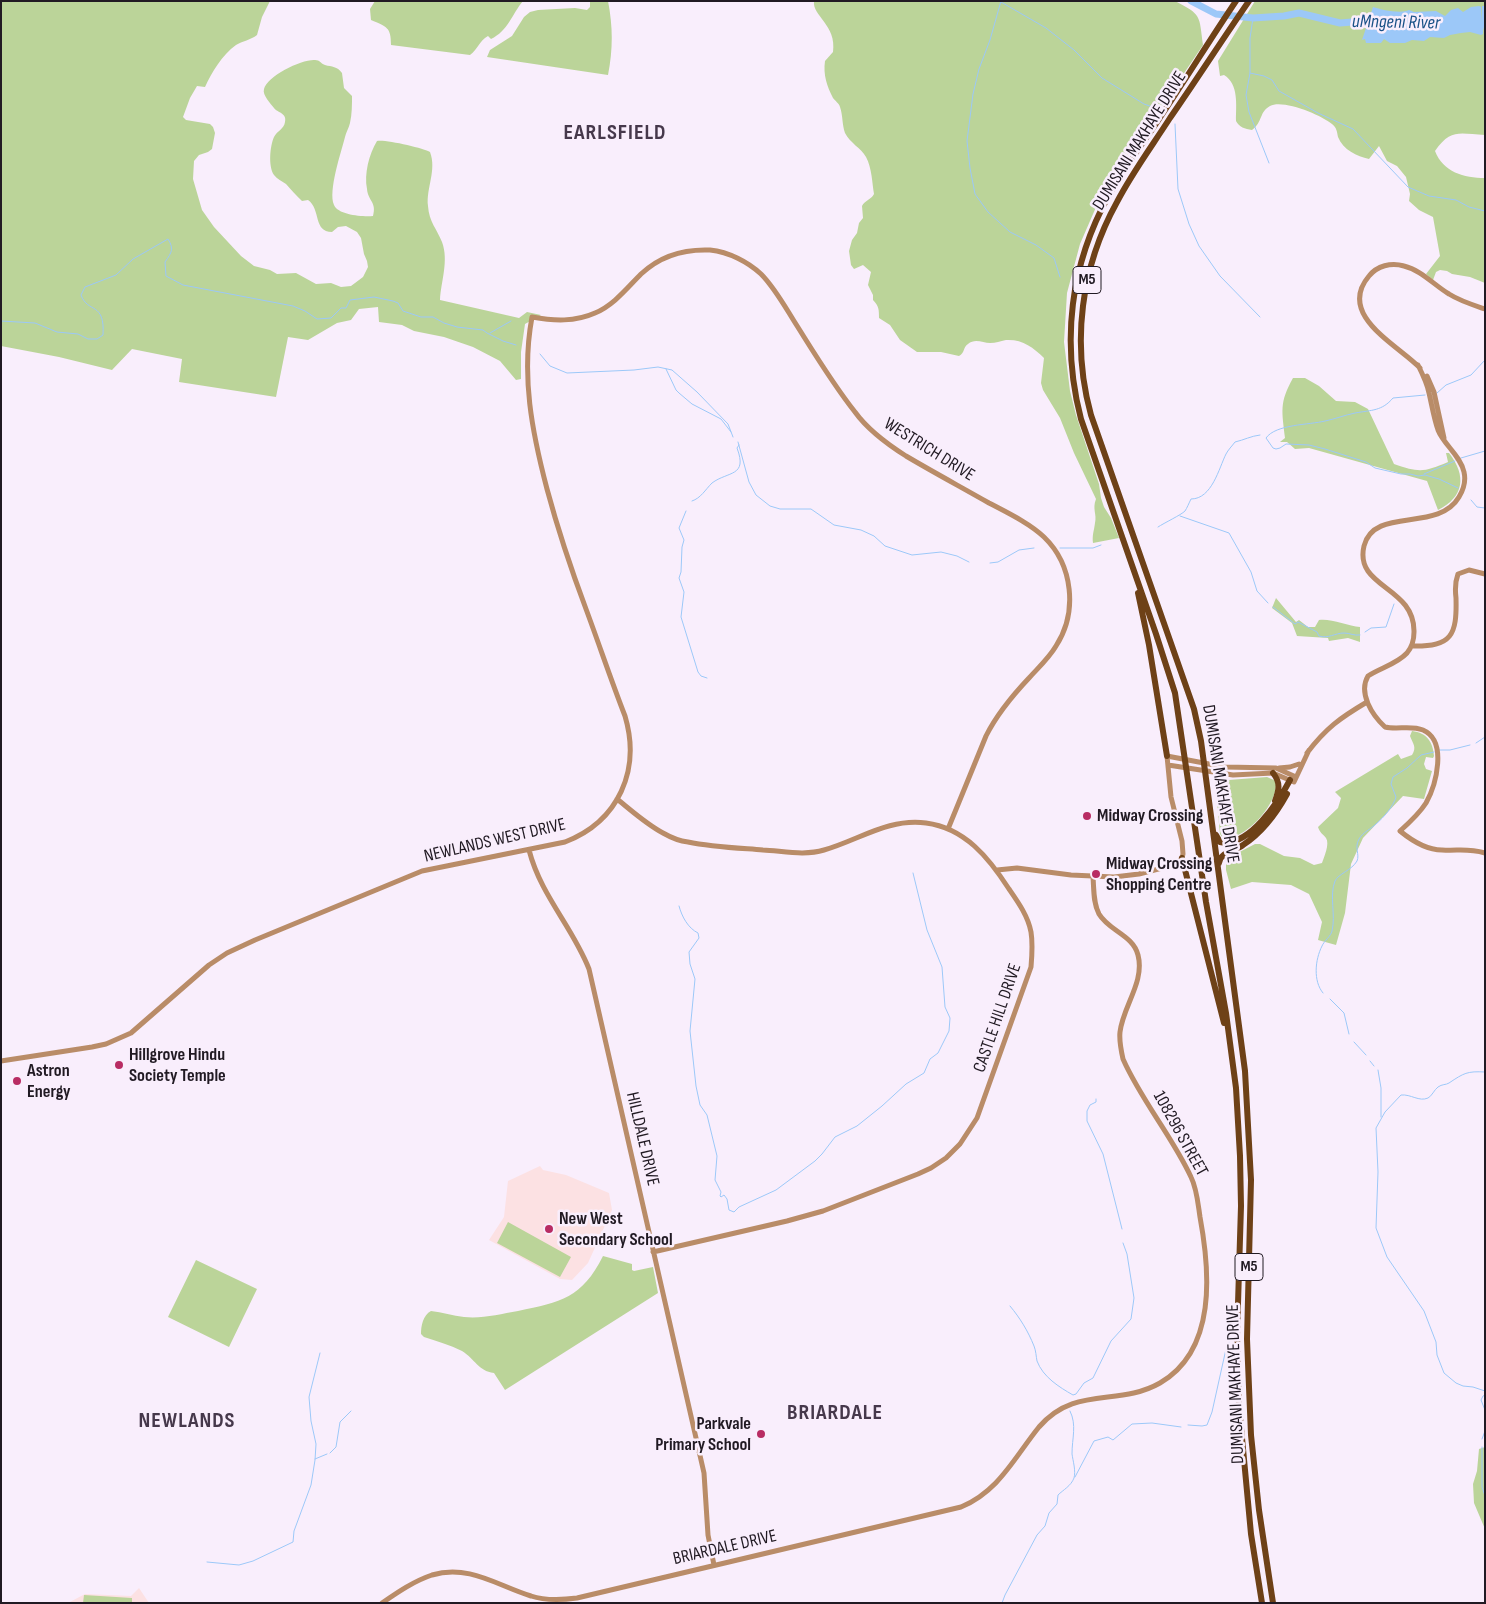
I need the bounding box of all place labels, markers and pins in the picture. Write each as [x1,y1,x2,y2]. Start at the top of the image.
place label: Midway Crossing [1097,805,1203,827]
marker: Midway Crossing [1081,810,1093,822]
place label: Midway Crossing Shopping Centre [1106,853,1212,896]
marker: Midway Crossing Shopping Centre [1090,868,1102,880]
place label: Hillgrove Hindu Society Temple [129,1044,226,1086]
marker: Hillgrove Hindu Society Temple [113,1059,125,1071]
place label: Astron Energy [27,1060,70,1102]
marker: Astron Energy [11,1075,23,1087]
place label: New West Secondary School [559,1208,673,1250]
marker: New West Secondary School [543,1223,555,1235]
place label: Parkvale Primary School [655,1413,751,1456]
marker: Parkvale Primary School [755,1428,767,1440]

